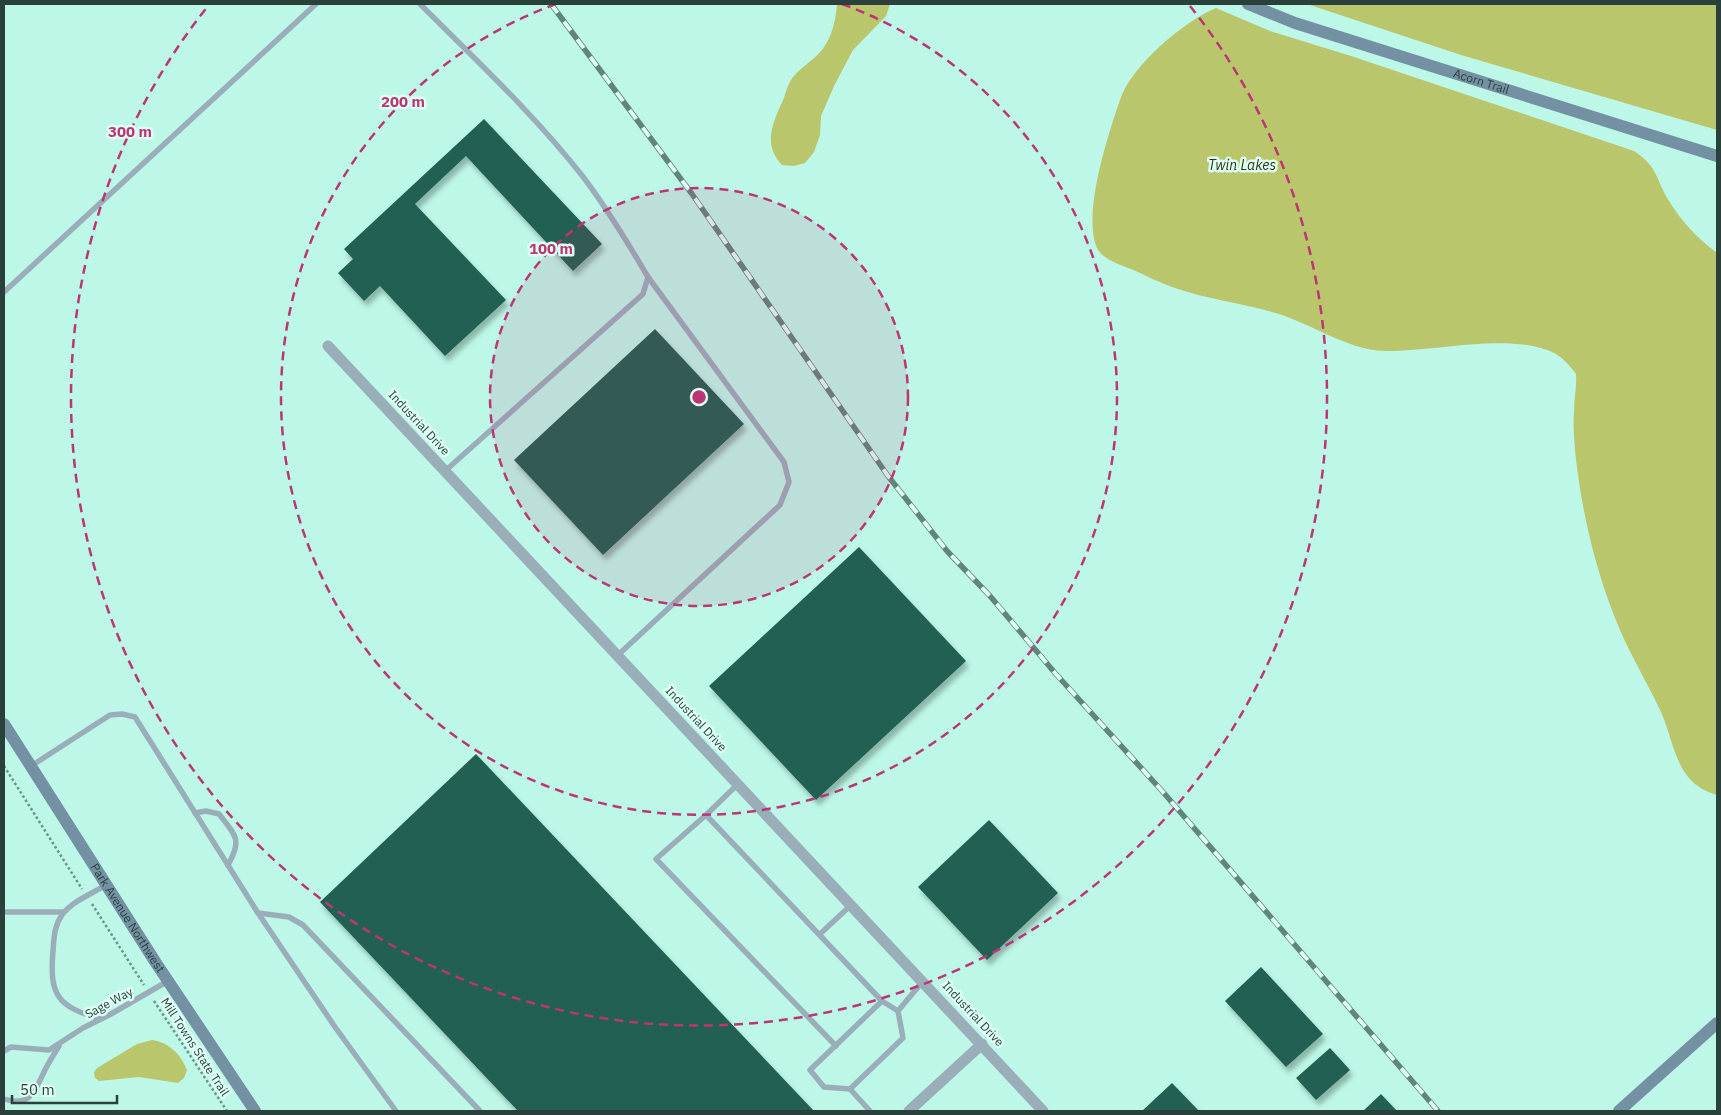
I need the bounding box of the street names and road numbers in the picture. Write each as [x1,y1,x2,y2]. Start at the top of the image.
street label: Acorn Trail [1452,65,1511,97]
street label: Industrial Drive [386,387,453,458]
street label: Industrial Drive [663,683,730,754]
street label: Park Avenue Northwest [88,860,168,975]
street label: Industrial Drive [940,978,1007,1049]
street label: Sage Way [82,984,135,1021]
street label: Mill Towns State Trail [158,995,233,1099]

